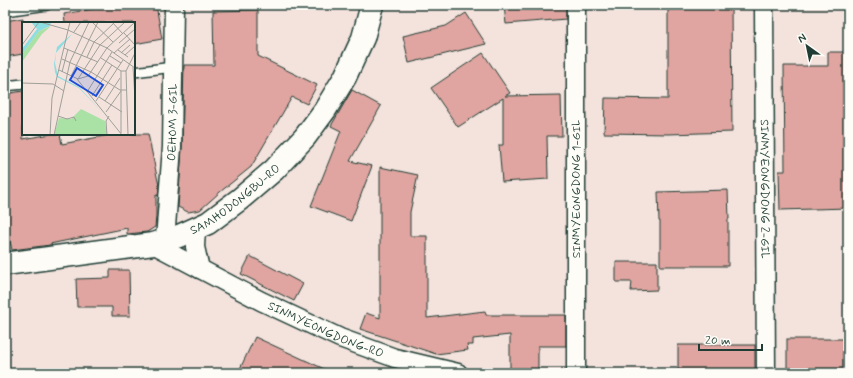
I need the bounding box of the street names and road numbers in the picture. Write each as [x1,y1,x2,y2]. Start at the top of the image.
street label: OEHOM 3-GIL [164,83,182,162]
street label: SINMYEONGDONG 2-GIL [756,119,772,259]
street label: SINMYEONGDONG 1-GIL [569,120,585,258]
street label: SAMHODONGBU-RO [188,161,284,239]
street label: SINMYEONGDONG-RO [265,298,386,362]

